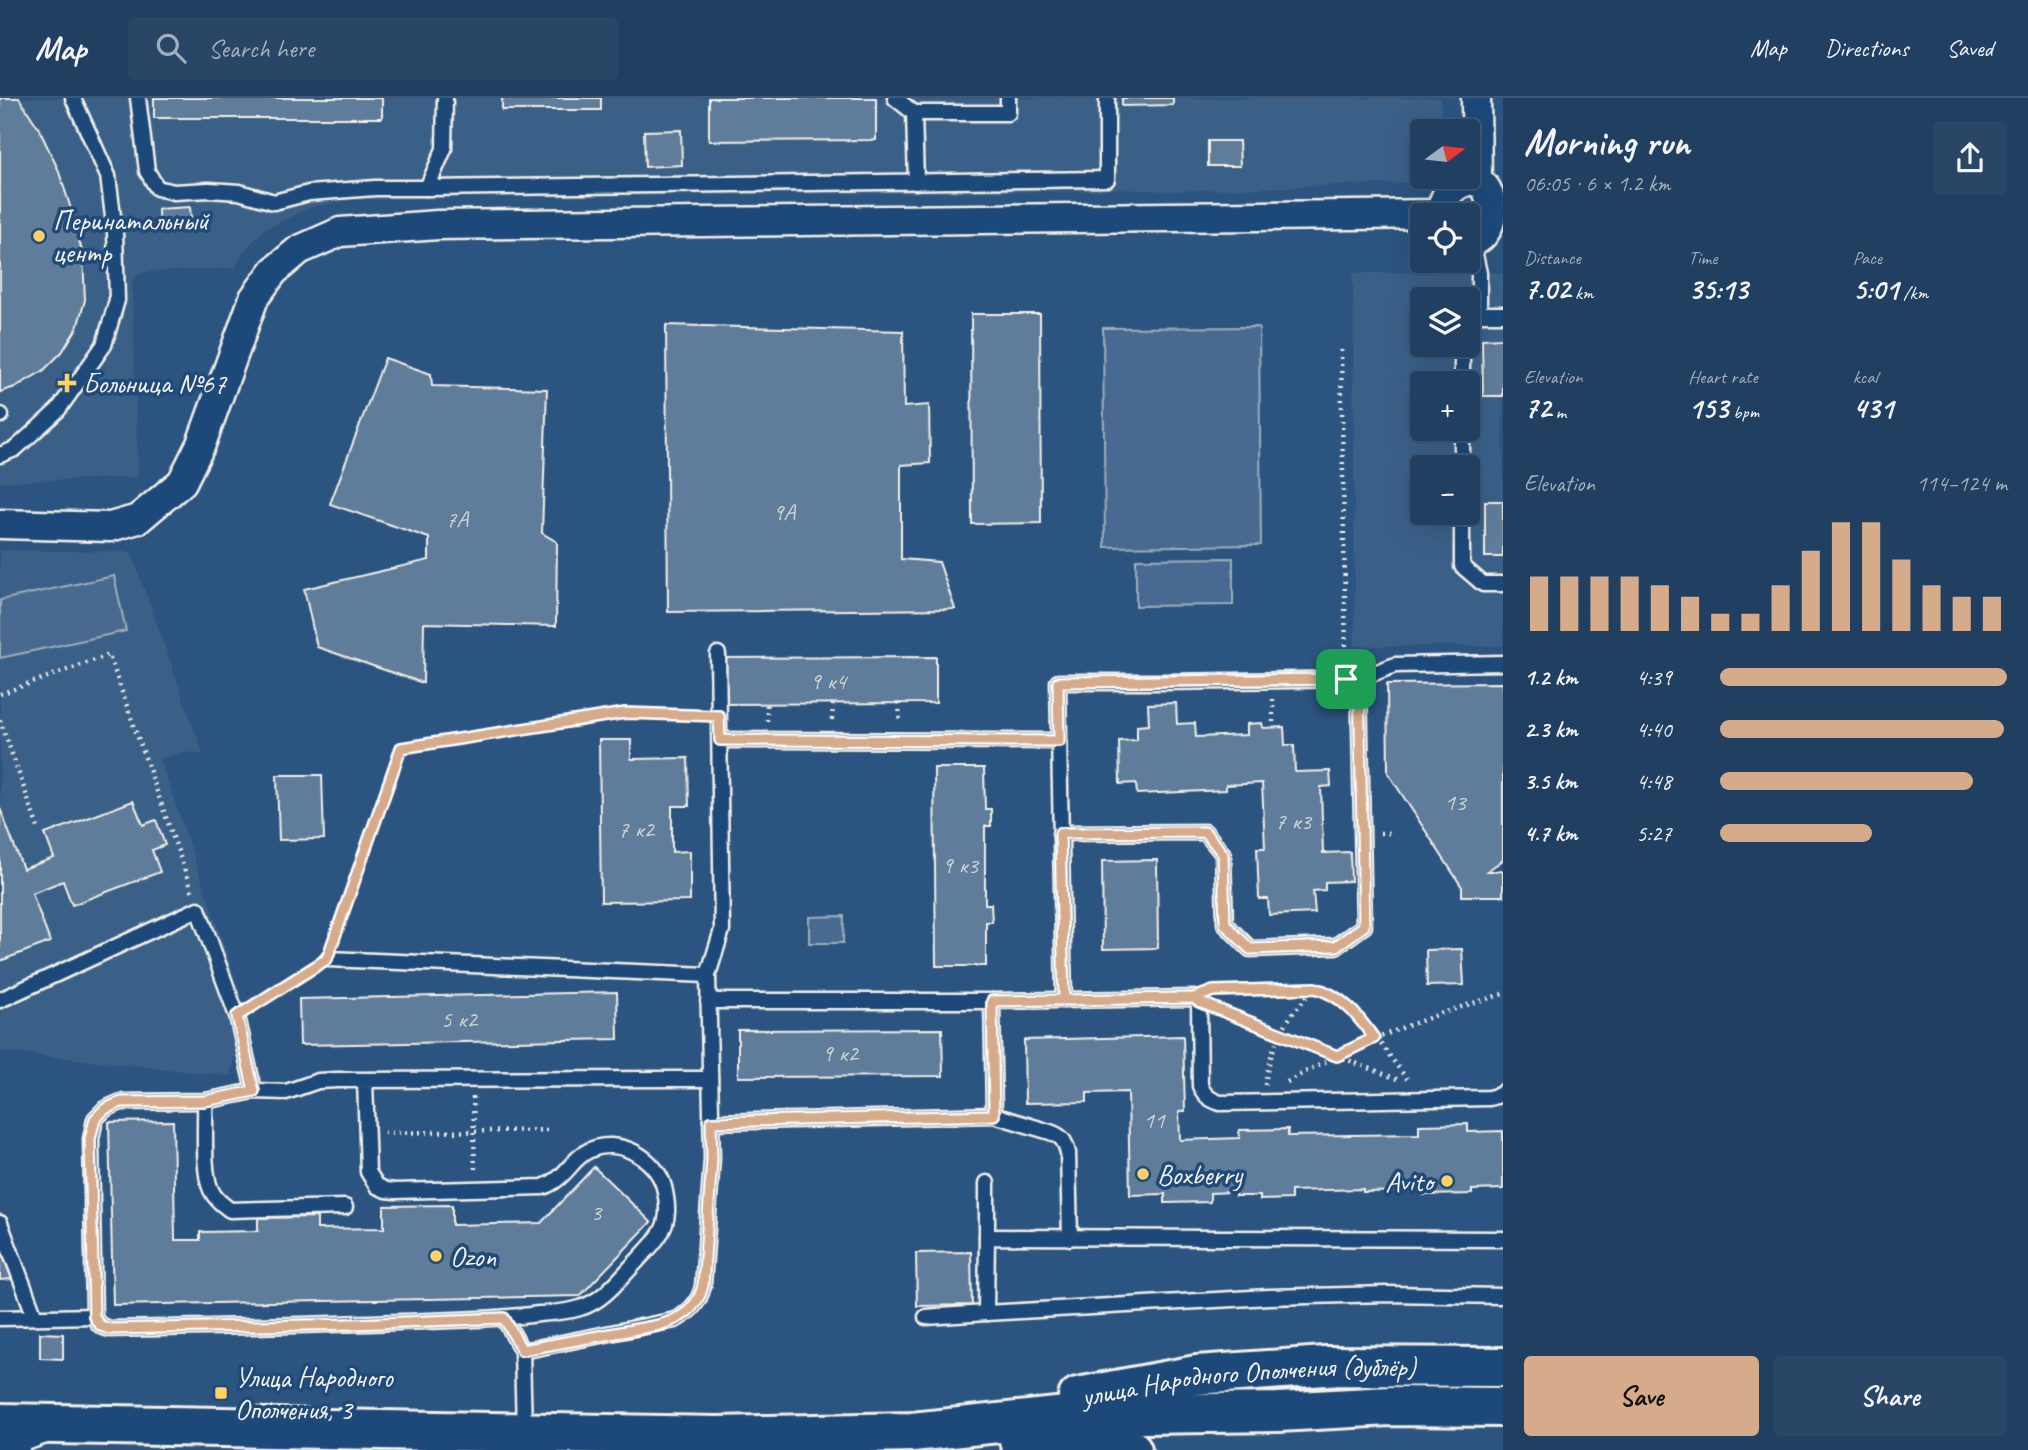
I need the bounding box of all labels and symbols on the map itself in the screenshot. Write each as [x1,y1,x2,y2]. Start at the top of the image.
north arrow [1410,119,1480,189]
place label: Перинатальный центр [53,203,210,270]
marker: Перинатальный центр [31,228,47,244]
place label: Больница №67 [83,366,228,401]
marker: Больница №67 [57,373,77,393]
house number: 9А [773,497,796,527]
house number: 7А [446,504,469,534]
pin [1316,649,1376,709]
house number: 9 к4 [810,666,848,696]
house number: 13 [1444,787,1468,817]
house number: 7 к3 [1275,806,1313,836]
house number: 7 к2 [618,814,656,844]
house number: 9 к3 [942,850,980,880]
house number: 5 к2 [441,1004,479,1034]
house number: 9 к2 [822,1038,860,1068]
house number: 11 [1143,1105,1166,1135]
place label: Boxberry [1157,1157,1244,1192]
place label: Avito [1385,1164,1436,1199]
marker: Boxberry [1135,1166,1151,1182]
marker: Avito [1439,1173,1455,1189]
house number: 3 [591,1197,604,1227]
place label: Ozon [450,1239,496,1274]
marker: Ozon [428,1248,444,1264]
street label: улица Народного Ополчения (дублёр) [1077,1348,1418,1414]
place label: Улица Народного Ополчения, 3 [235,1360,395,1427]
marker: Улица Народного Ополчения, 3 [213,1385,229,1401]

